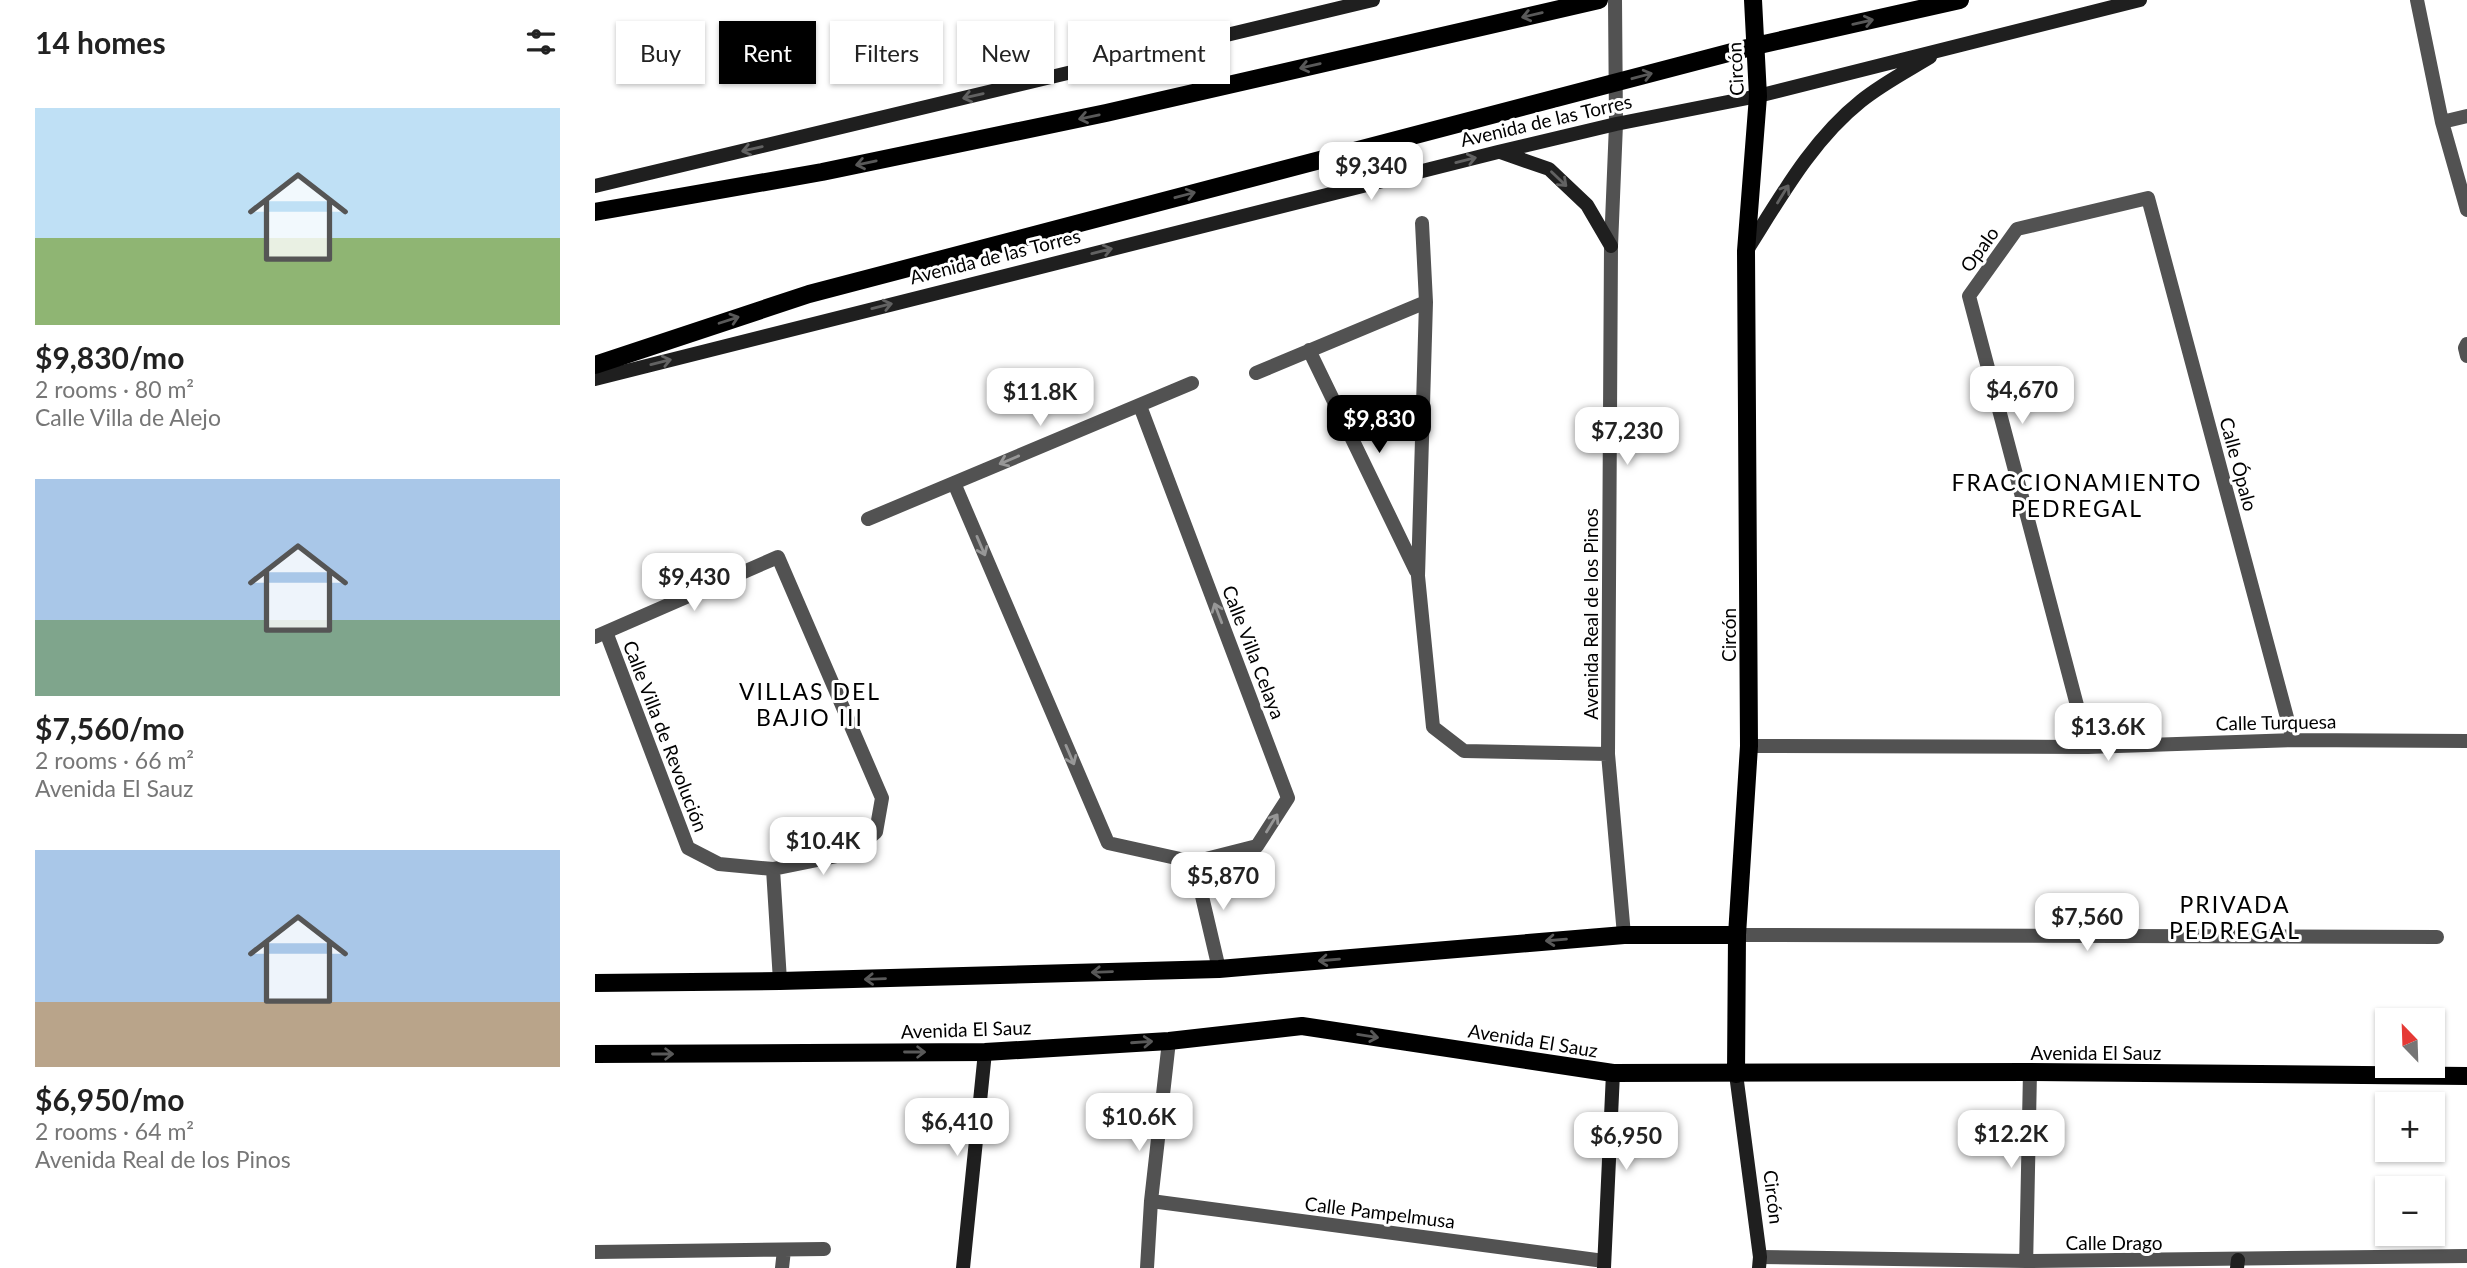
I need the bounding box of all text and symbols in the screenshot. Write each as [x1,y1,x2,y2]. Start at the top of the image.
one-way arrow [1521,9,1544,23]
one-way arrow [1851,15,1874,28]
chip: Buy [616,21,705,84]
chip: Rent [719,21,816,84]
chip: Filters [830,21,943,84]
chip: New [957,21,1054,84]
chip: Apartment [1068,21,1230,84]
icon: filters [522,23,560,61]
text: 14 homes [35,24,166,60]
street label: Circón [1722,41,1748,97]
one-way arrow [1299,60,1322,74]
one-way arrow [1630,69,1653,82]
street label: Avenida de las Torres [1458,89,1634,151]
one-way arrow [963,90,985,103]
one-way arrow [1078,111,1101,125]
pin: $9,340 [1314,142,1428,202]
one-way arrow [741,143,764,156]
text: $9,340 [1335,151,1407,179]
one-way arrow [1454,153,1477,166]
icon: home [235,154,361,280]
one-way arrow [855,157,878,171]
one-way arrow [1551,171,1568,188]
one-way arrow [1776,184,1790,204]
one-way arrow [1173,188,1196,201]
street label: Opalo [1955,222,2003,276]
street label: Avenida de las Torres [907,224,1083,288]
one-way arrow [1091,244,1113,257]
one-way arrow [870,299,893,312]
one-way arrow [718,313,740,325]
text: $9,830/mo [35,339,184,375]
one-way arrow [649,355,672,368]
pin: $4,670 [1965,366,2079,426]
pin: $11.8K [983,368,1097,428]
text: 2 rooms · 80 m² [35,375,194,403]
text: $4,670 [1986,375,2058,403]
text: $11.8K [1003,377,1077,405]
pin: $9,830 [1322,396,1436,455]
text: Calle Villa de Alejo [35,403,221,431]
text: $9,830 [1343,404,1415,432]
pin: $7,230 [1570,407,1684,467]
street label: Calle Ópalo [2215,414,2263,514]
text: $7,230 [1591,416,1663,444]
one-way arrow [999,455,1021,468]
district label: FRACCIONAMIENTO PEDREGAL [1952,468,2202,522]
street label: Avenida Real de los Pinos [1579,508,1602,720]
icon: home [235,525,361,651]
one-way arrow [975,535,988,556]
pin: $9,430 [637,554,751,613]
text: $9,430 [658,562,730,590]
street label: Calle Villa Celaya [1218,582,1290,722]
one-way arrow [1211,602,1223,624]
street label: Circón [1717,608,1740,662]
street label: Calle Villa de Revolución [619,637,713,835]
district label: VILLAS DEL BAJIO III [739,677,881,731]
pin: $13.6K [2051,704,2165,763]
street label: Calle Turquesa [2215,709,2337,735]
text: $7,560/mo [35,710,184,746]
text: $13.6K [2071,712,2145,740]
one-way arrow [1065,744,1078,766]
text: 2 rooms · 66 m² [35,746,194,774]
text: Avenida El Sauz [35,774,193,802]
one-way arrow [1266,813,1280,833]
pin: $10.4K [766,818,880,877]
text: $10.4K [786,826,860,854]
pin: $5,870 [1166,852,1280,912]
text: $5,870 [1187,861,1259,889]
district label: PRIVADA PEDREGAL [2169,890,2301,944]
pin: $7,560 [2030,894,2144,953]
icon: home [235,896,361,1022]
text: $7,560 [2051,902,2123,930]
one-way arrow [1545,934,1568,947]
one-way arrow [1318,954,1341,967]
one-way arrow [1091,966,1114,979]
one-way arrow [863,972,886,985]
north arrow [2375,1008,2445,1078]
map controls [2375,1008,2445,1246]
street label: Avenida El Sauz [900,1015,1032,1043]
street label: Avenida El Sauz [1467,1018,1599,1062]
one-way arrow [1356,1030,1379,1043]
one-way arrow [1131,1036,1154,1049]
street label: Avenida El Sauz [2031,1041,2161,1064]
one-way arrow [903,1045,926,1059]
one-way arrow [651,1047,674,1061]
text: $6,950/mo [35,1081,184,1117]
button: + [2375,1092,2445,1162]
pin: $10.6K [1082,1094,1196,1153]
pin: $6,410 [900,1098,1014,1158]
text: $10.6K [1102,1102,1176,1130]
text: $6,410 [921,1107,993,1135]
pin: $12.2K [1954,1110,2068,1170]
pin: $6,950 [1569,1112,1683,1172]
text: 2 rooms · 64 m² [35,1117,194,1145]
text: $12.2K [1974,1119,2048,1147]
text: $6,950 [1590,1121,1662,1149]
text: Avenida Real de los Pinos [35,1145,291,1173]
street label: Circón [1759,1169,1789,1225]
button: − [2375,1176,2445,1246]
street label: Calle Pampelmusa [1304,1191,1456,1233]
street label: Calle Drago [2066,1231,2162,1254]

